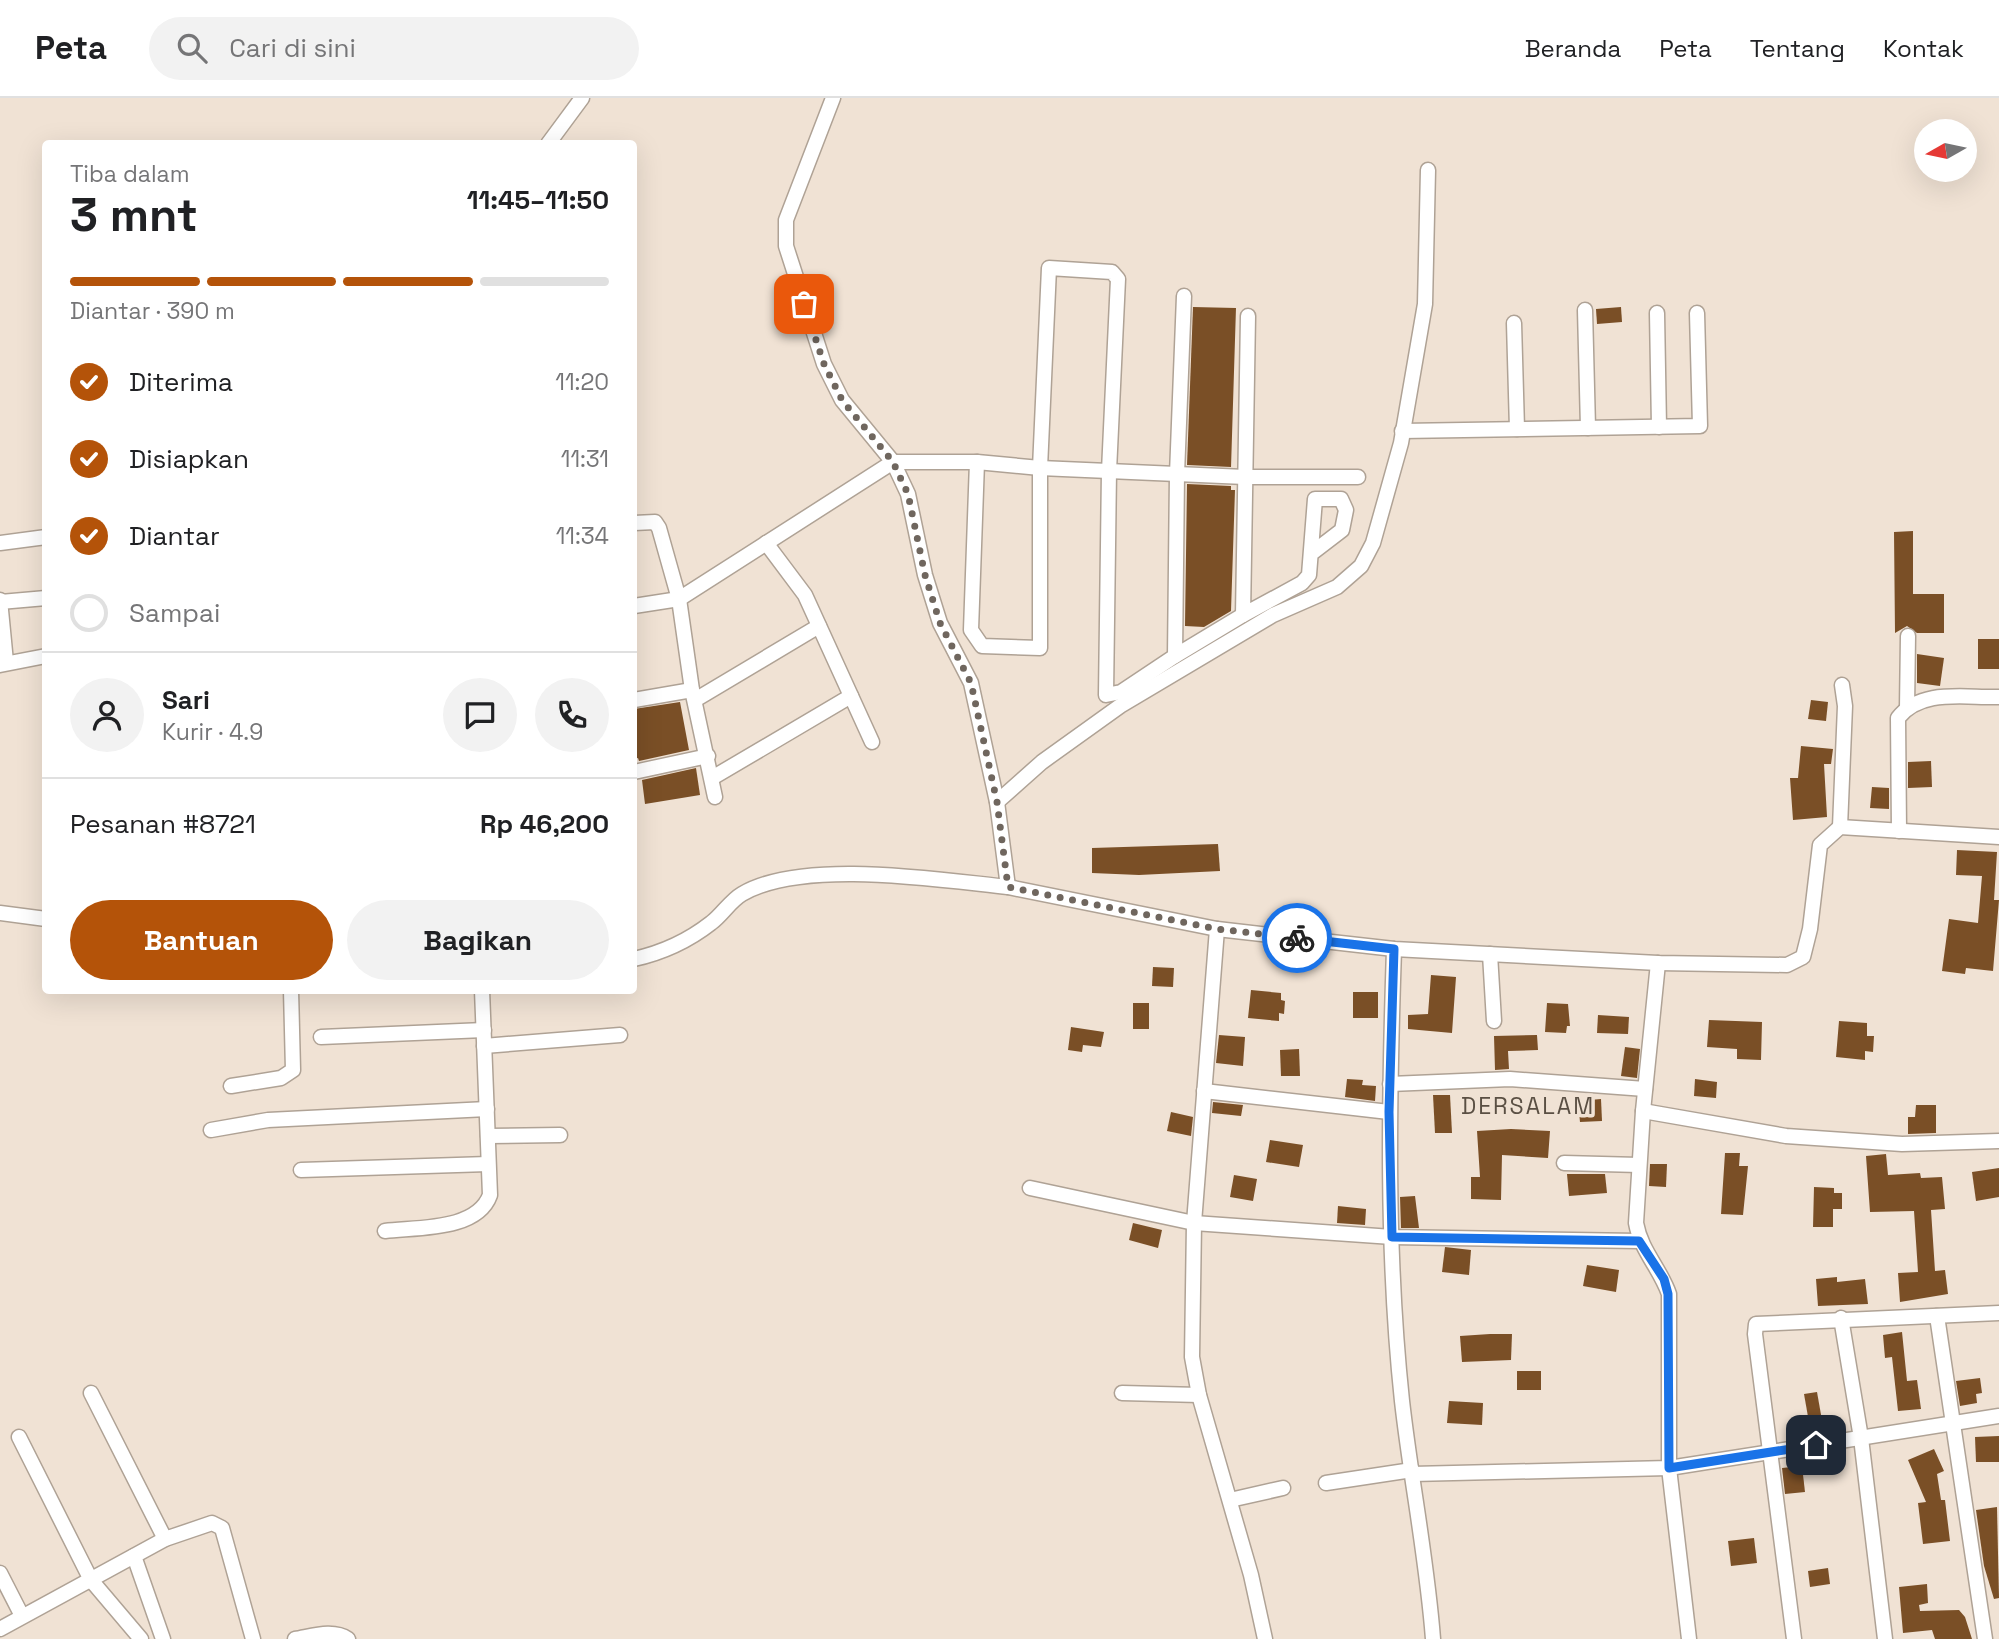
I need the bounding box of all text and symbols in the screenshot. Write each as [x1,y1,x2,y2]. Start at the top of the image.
search box [149,17,639,80]
text: Peta [35,27,107,69]
icon: search [173,29,211,67]
text: Cari di sini [229,31,356,65]
text: Beranda [1525,33,1621,64]
text: Peta [1659,33,1712,64]
text: Tentang [1750,33,1845,64]
text: Kontak [1883,33,1964,64]
north arrow [1914,119,1978,182]
map controls [1914,119,1977,182]
text: Tiba dalam [70,159,190,189]
text: 11:45–11:50 [467,183,609,217]
text: 3 mnt [70,186,198,244]
pin [774,274,834,334]
icon: bag [785,285,823,323]
text: Diantar · 390 m [70,296,235,326]
icon: check [70,363,108,401]
text: Diterima [129,365,233,399]
text: 11:20 [555,367,609,397]
icon: check [70,440,108,478]
text: Disiapkan [129,442,249,476]
text: 11:31 [561,444,609,474]
icon: check [70,517,108,555]
text: Diantar [129,519,220,553]
text: 11:34 [556,521,609,551]
text: Sampai [129,596,220,630]
button: person [70,678,144,752]
button: chat [443,678,517,752]
button: phone [535,678,609,752]
text: Sari [162,683,210,717]
text: Kurir · 4.9 [162,717,263,747]
text: Pesanan #8721 [70,807,256,841]
text: Rp 46,200 [480,807,609,841]
button: Bantuan [70,900,333,980]
button: Bagikan [347,900,609,980]
courier [1262,903,1332,973]
icon: bike [1278,919,1316,957]
district label: DERSALAM [1461,1091,1595,1121]
pin [1786,1415,1846,1475]
icon: home [1797,1426,1835,1464]

